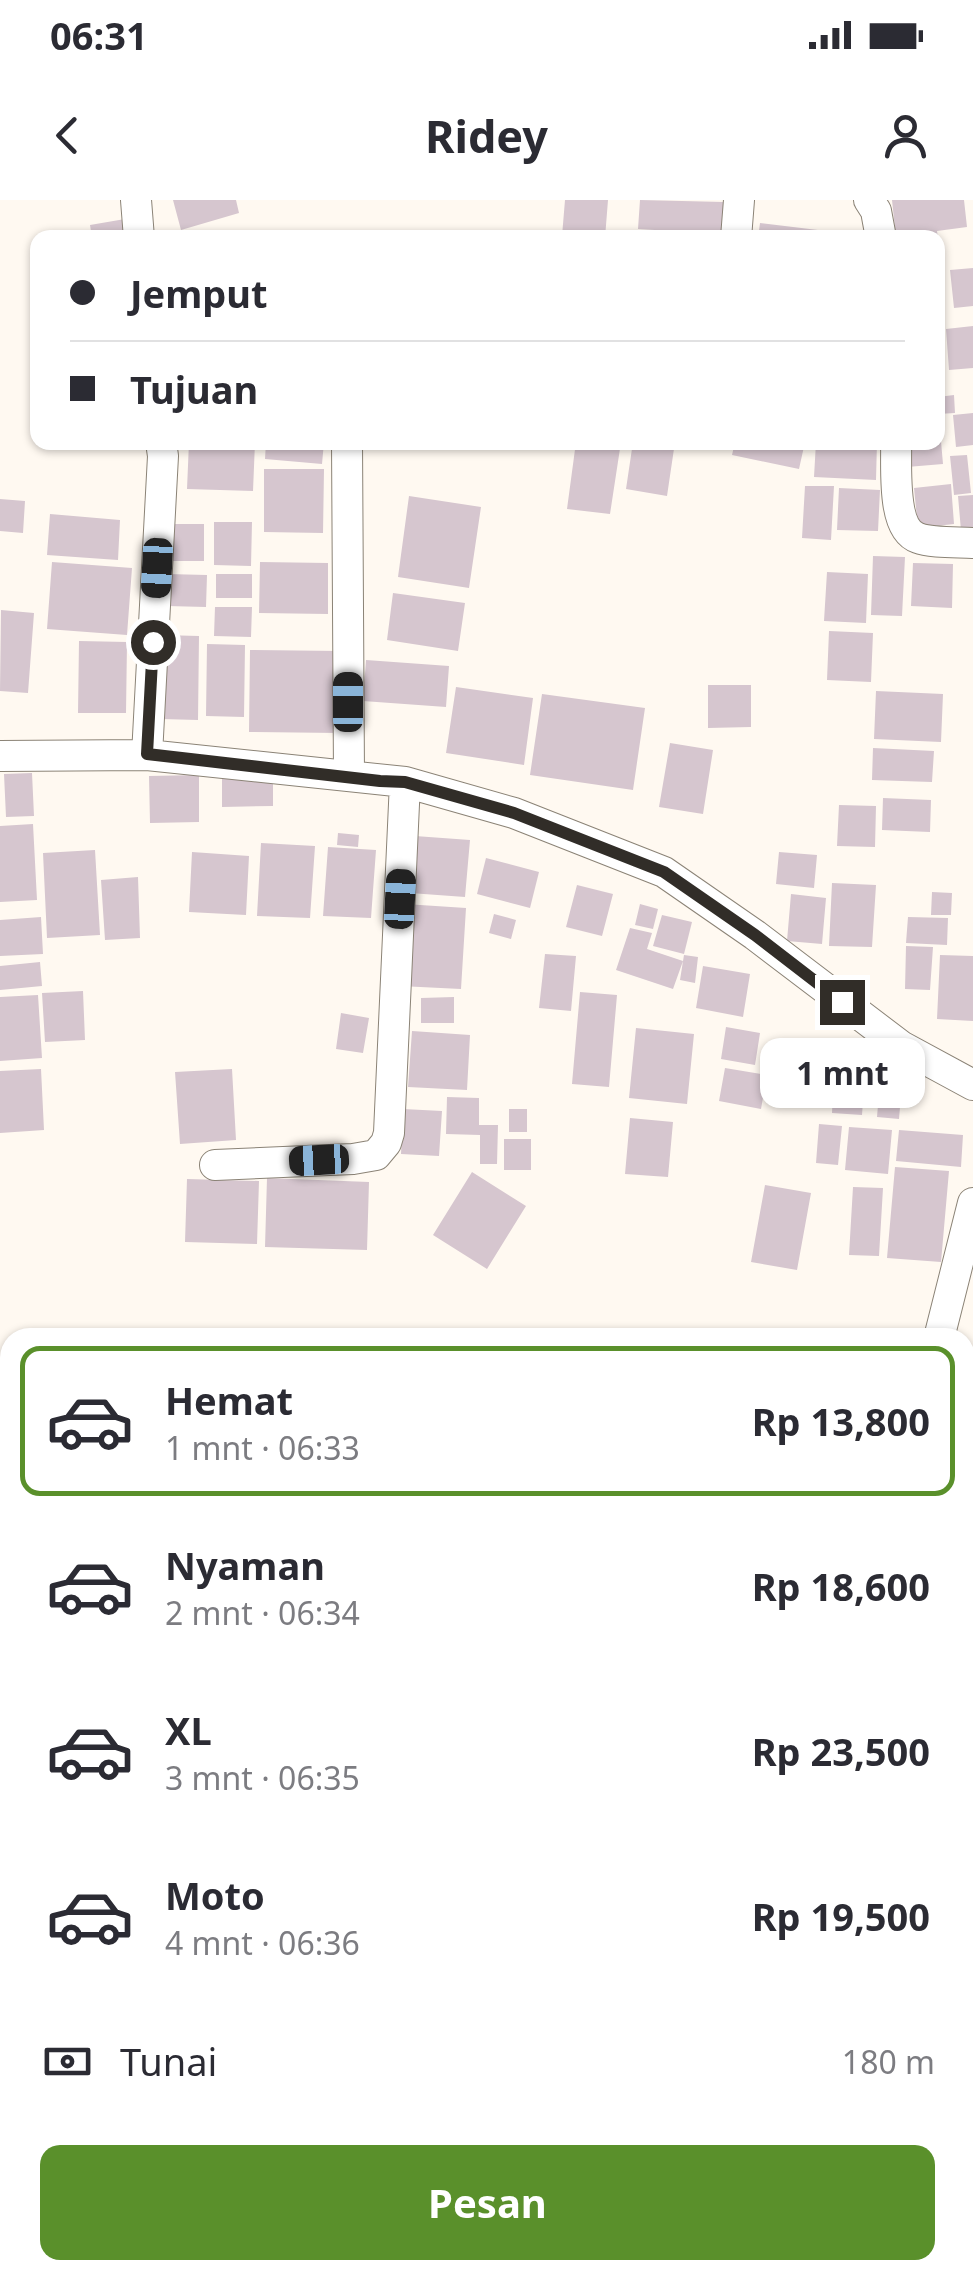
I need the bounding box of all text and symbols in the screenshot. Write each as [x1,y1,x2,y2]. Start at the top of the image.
text: 06:31 [50,9,148,61]
text: Ridey [425,105,548,166]
icon: back [40,108,95,163]
icon: person [878,108,933,163]
text: Jemput [130,267,268,319]
text: Tujuan [130,363,258,415]
car [140,537,174,599]
route start [131,620,176,665]
car [333,672,363,732]
car [383,868,417,930]
route end [820,980,865,1025]
callout: 1 mnt [760,1037,924,1107]
text: 1 mnt [796,1051,889,1094]
car [288,1143,350,1177]
text: Hemat [165,1374,293,1426]
icon: car [45,1376,135,1466]
text: Rp 13,800 [752,1395,930,1447]
text: 1 mnt · 06:33 [165,1426,360,1469]
text: Nyaman [165,1539,325,1591]
icon: car [45,1541,135,1631]
text: Rp 18,600 [752,1560,930,1612]
text: 2 mnt · 06:34 [165,1591,360,1634]
text: XL [165,1704,212,1756]
icon: car [45,1706,135,1796]
text: Rp 23,500 [752,1725,930,1777]
text: 3 mnt · 06:35 [165,1756,360,1799]
text: Moto [165,1869,265,1921]
icon: car [45,1871,135,1961]
text: Rp 19,500 [752,1890,930,1942]
text: 4 mnt · 06:36 [165,1921,360,1964]
icon: cash [40,2034,95,2089]
text: Tunai [120,2035,217,2087]
text: 180 m [842,2040,935,2083]
button: Pesan [40,2145,935,2260]

